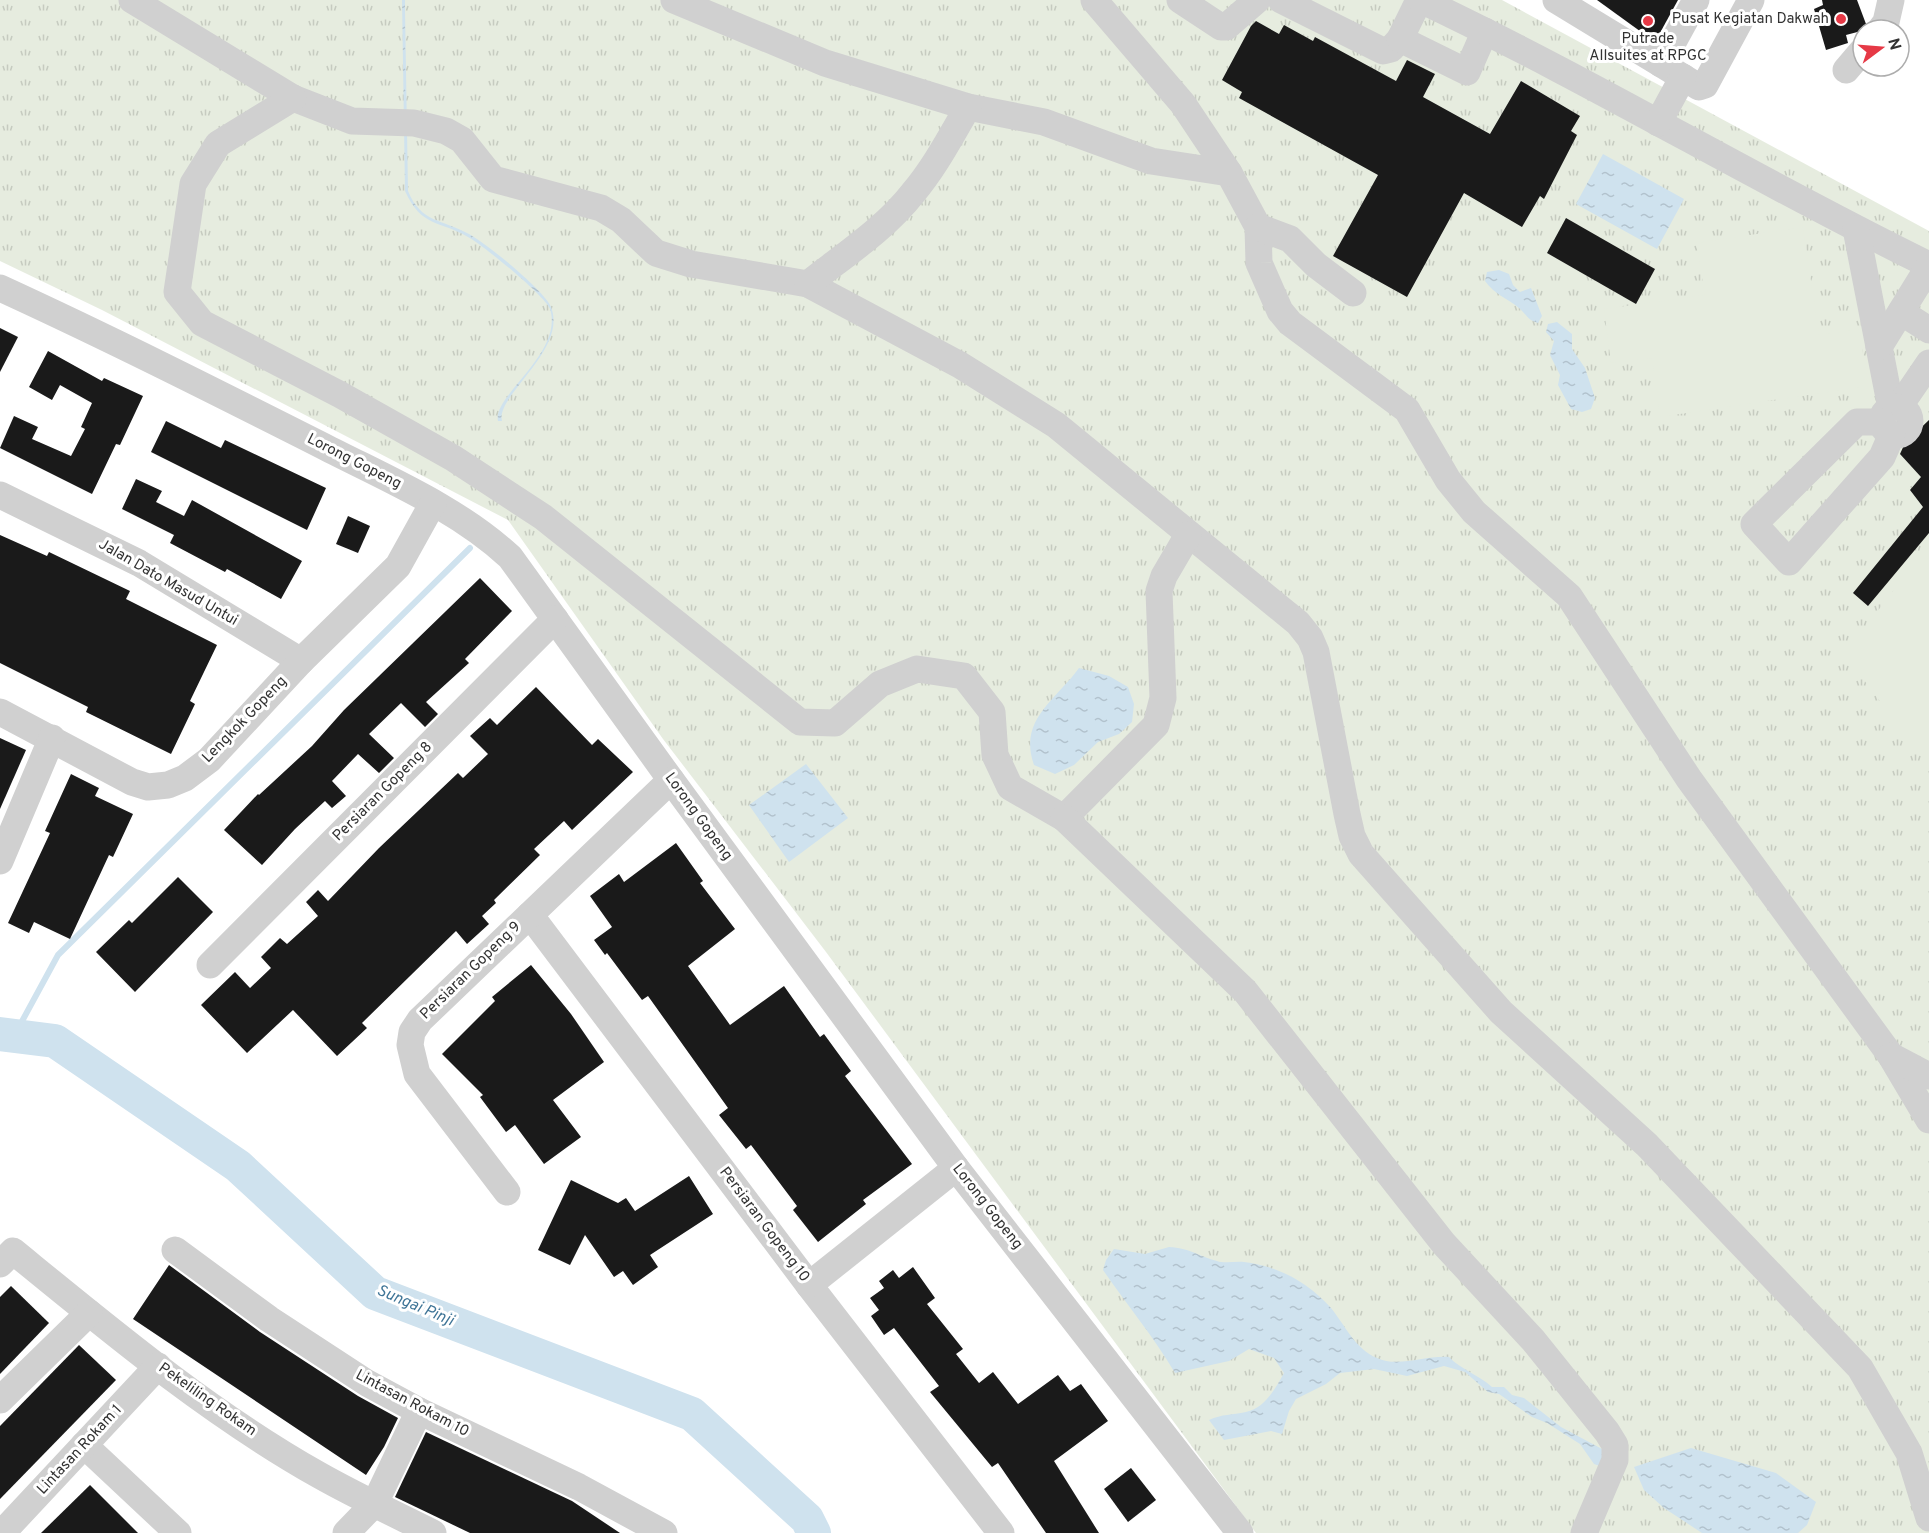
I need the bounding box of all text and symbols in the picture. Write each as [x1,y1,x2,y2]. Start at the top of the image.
place label: Pusat Kegiatan Dakwah [1672,10,1829,29]
marker: Pusat Kegiatan Dakwah [1834,12,1848,26]
marker: Putrade Allsuites at RPGC [1641,14,1655,28]
north arrow [1851,18,1911,78]
place label: Putrade Allsuites at RPGC [1589,30,1707,66]
text: N [1882,36,1905,53]
street label: Lorong Gopeng [303,430,405,494]
street label: Jalan Dato Masud Untui [95,535,241,631]
street label: Lengkok Gopeng [199,672,291,768]
street label: Persiaran Gopeng 8 [329,738,437,846]
street label: Lorong Gopeng [660,769,736,865]
street label: Persiaran Gopeng 9 [417,918,525,1024]
street label: Lorong Gopeng [948,1160,1026,1254]
street label: Persiaran Gopeng 10 [714,1164,814,1286]
water label: Sungai Pinji [373,1281,458,1332]
street label: Pekeliling Rokam [154,1359,260,1441]
street label: Lintasan Rokam 10 [352,1366,472,1442]
street label: Lintasan Rokam 1 [33,1401,127,1499]

